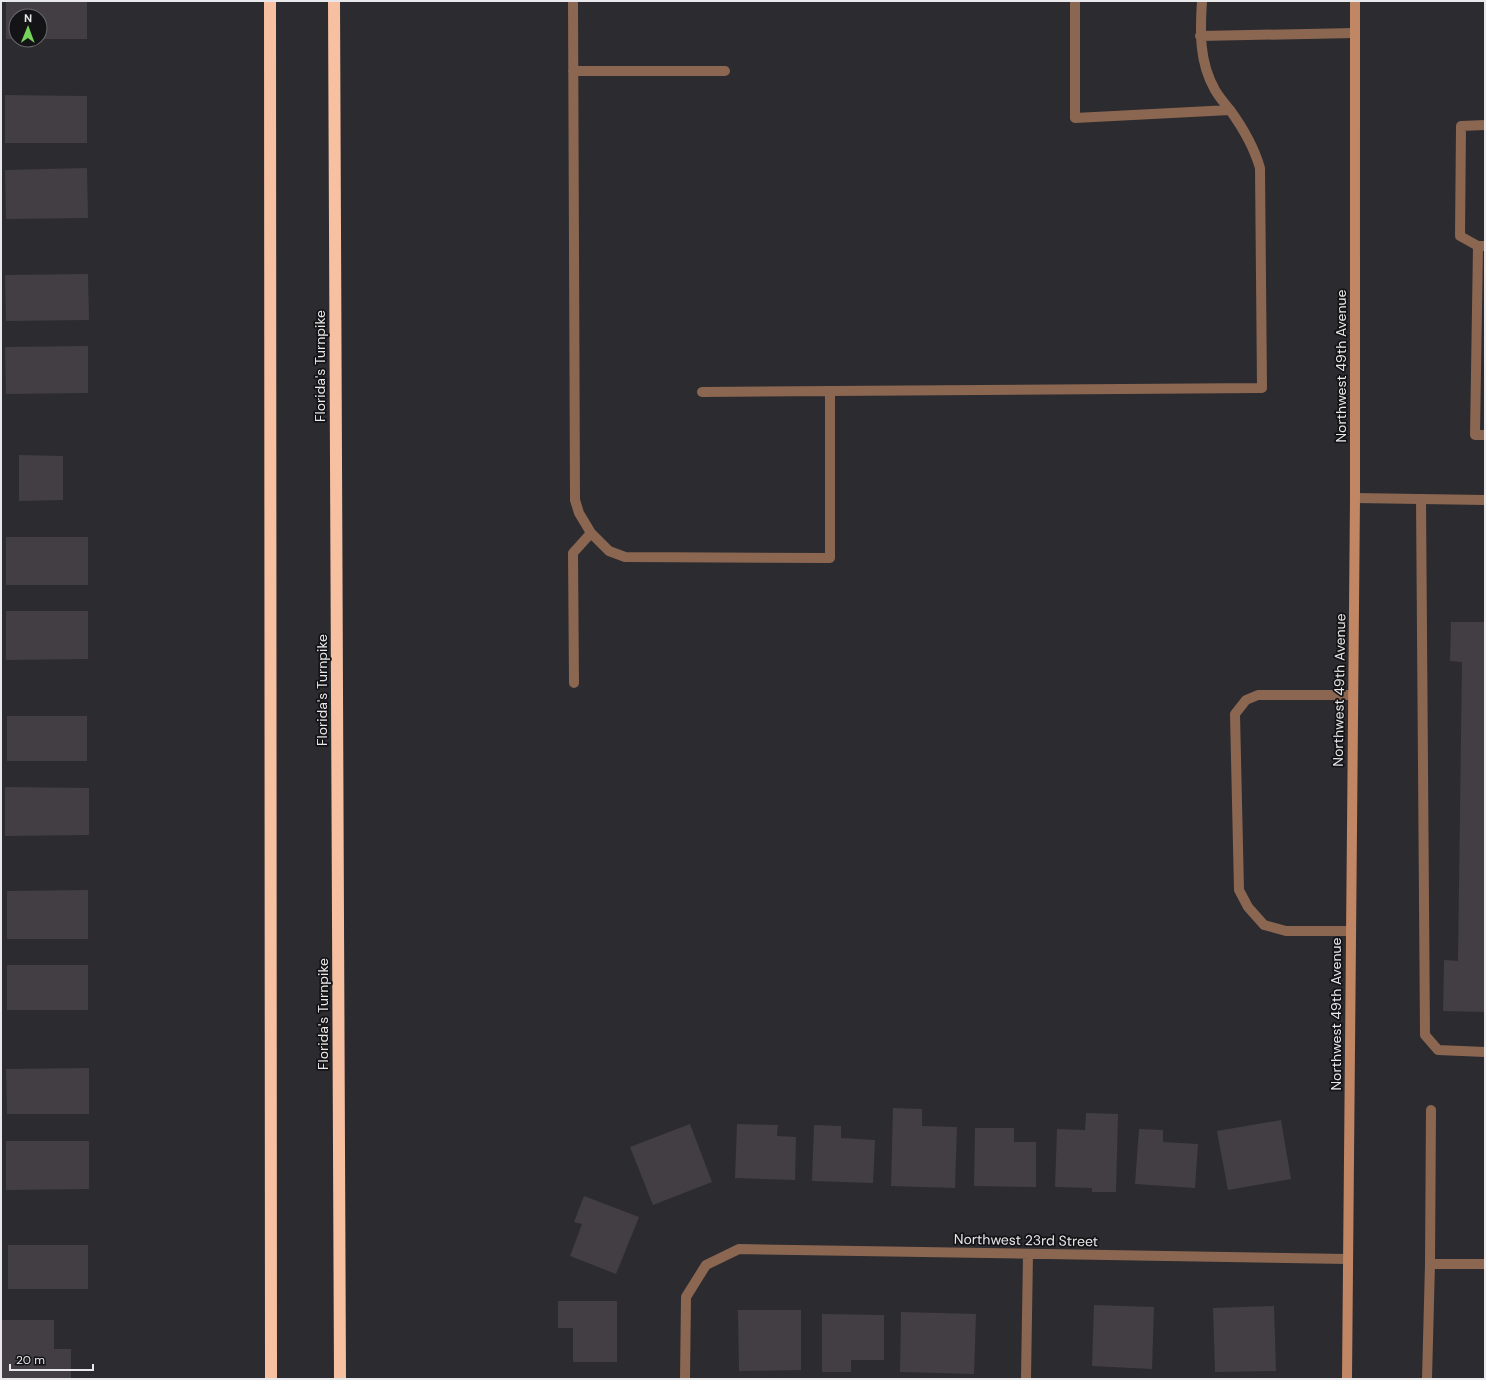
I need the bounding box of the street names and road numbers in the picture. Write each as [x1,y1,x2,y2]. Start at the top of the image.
street label: Northwest 49th Avenue [1332,289,1350,443]
street label: Florida's Turnpike [311,310,329,422]
street label: Northwest 49th Avenue [1329,613,1349,767]
street label: Florida's Turnpike [313,634,331,746]
street label: Northwest 49th Avenue [1327,937,1345,1091]
street label: Florida's Turnpike [314,958,332,1070]
street label: Northwest 23rd Street [954,1230,1098,1250]

